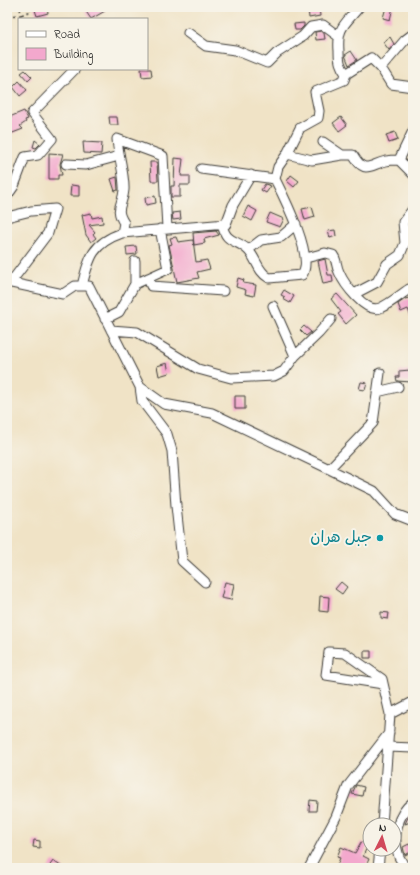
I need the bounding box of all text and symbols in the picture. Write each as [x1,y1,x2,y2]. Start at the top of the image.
legend [18,18,148,70]
text: Road [54,26,80,44]
text: Building [53,46,93,65]
place label: جبل هران [310,526,372,550]
marker: جبل هران [375,533,385,543]
north arrow [362,817,402,857]
text: N [378,820,387,836]

